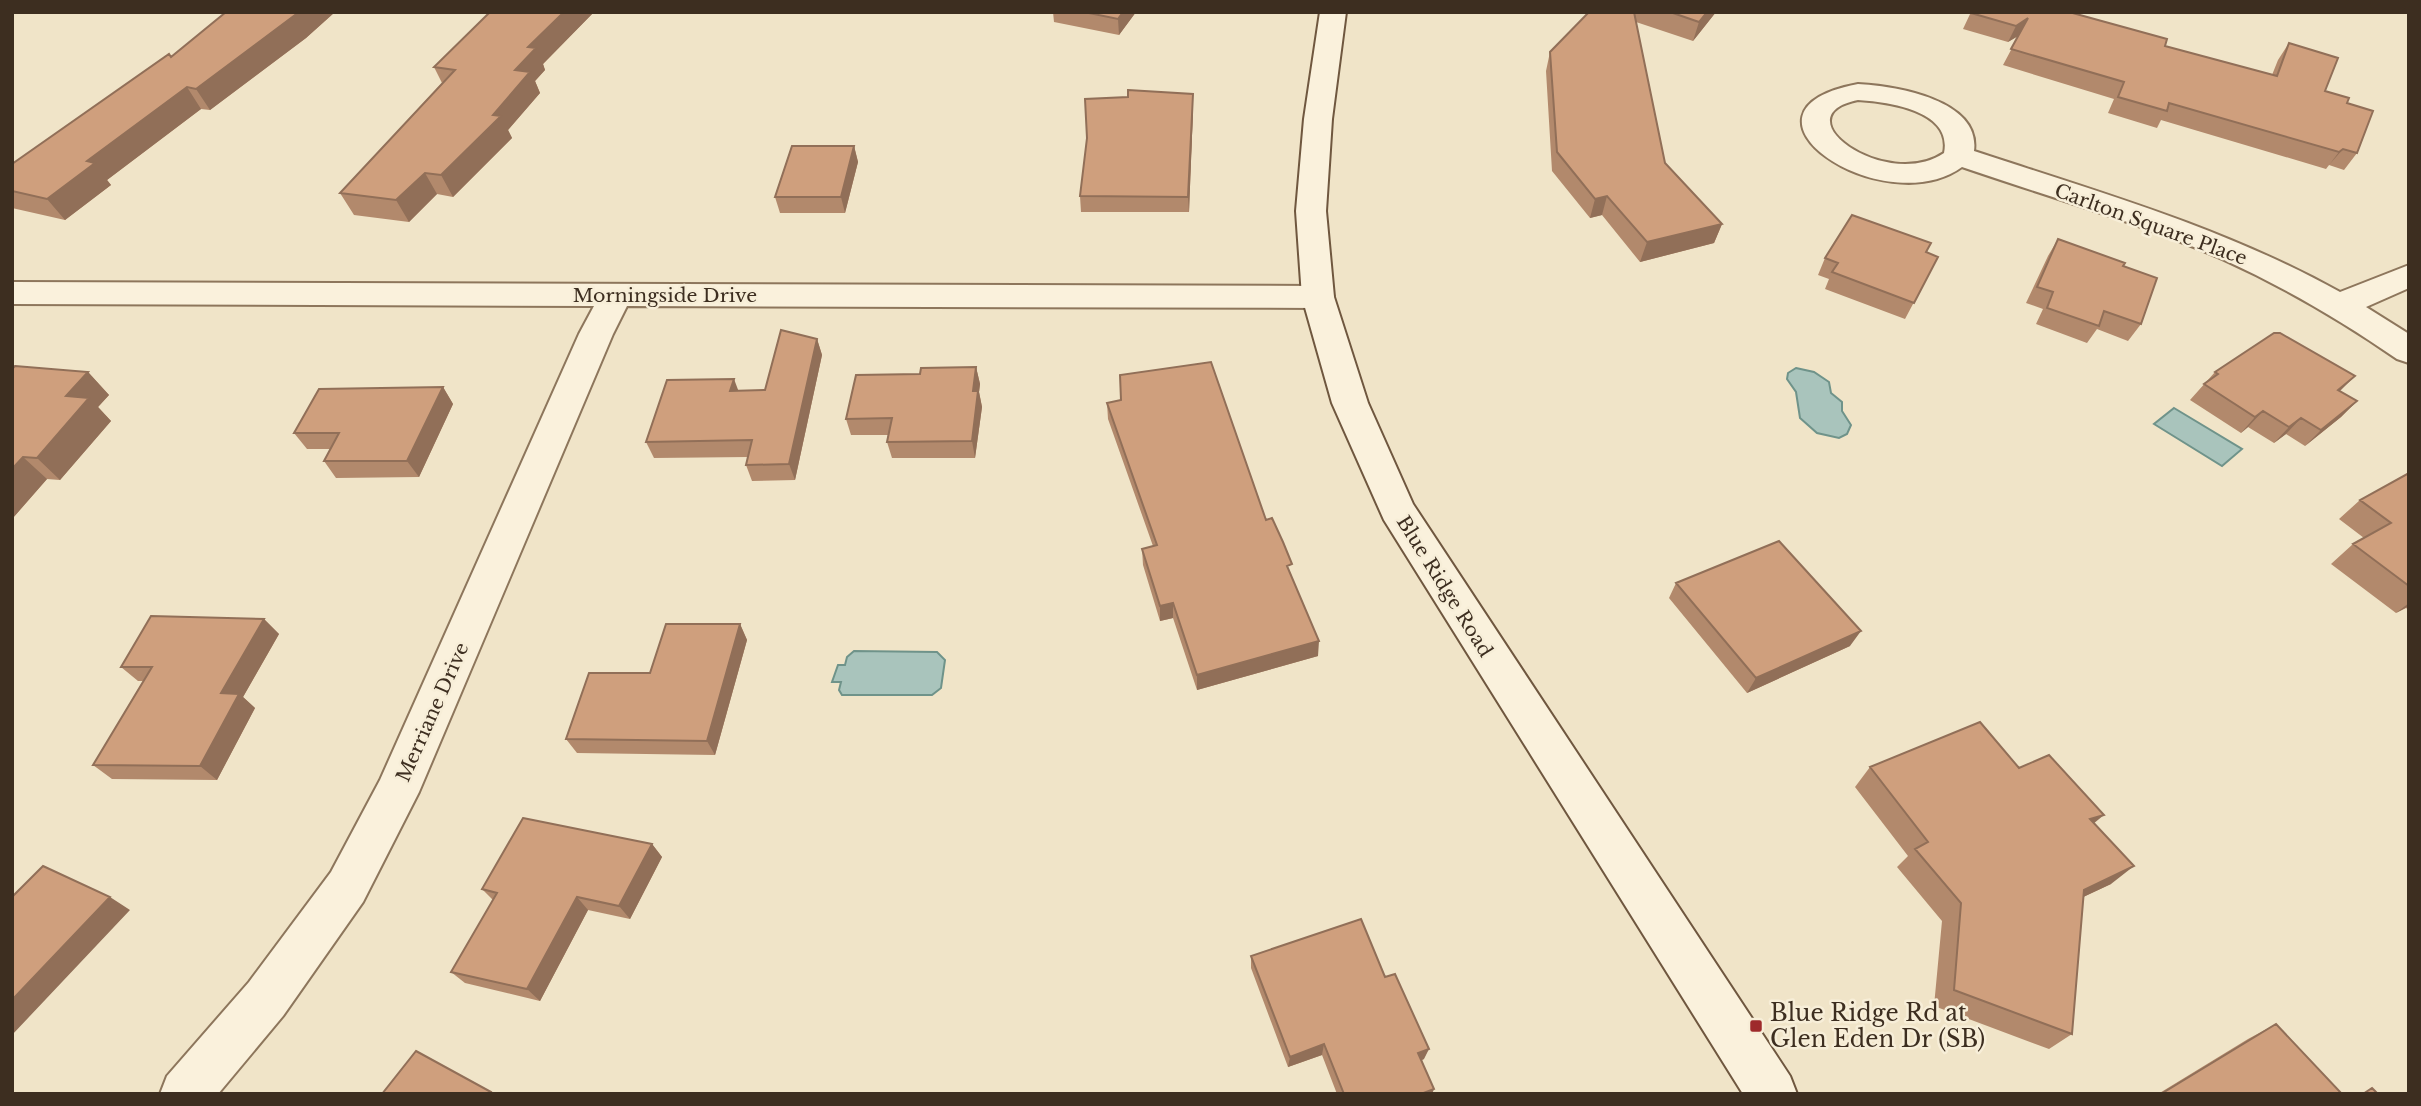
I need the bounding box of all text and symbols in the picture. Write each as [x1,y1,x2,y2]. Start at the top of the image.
street label: Carlton Square Place [2051,179,2250,270]
street label: Morningside Drive [573,284,757,307]
street label: Blue Ridge Road [1392,511,1497,661]
street label: Merriane Drive [391,639,473,785]
place label: Blue Ridge Rd at Glen Eden Dr (SB) [1770,999,1985,1053]
marker: Blue Ridge Rd at Glen Eden Dr (SB) [1748,1018,1764,1034]

